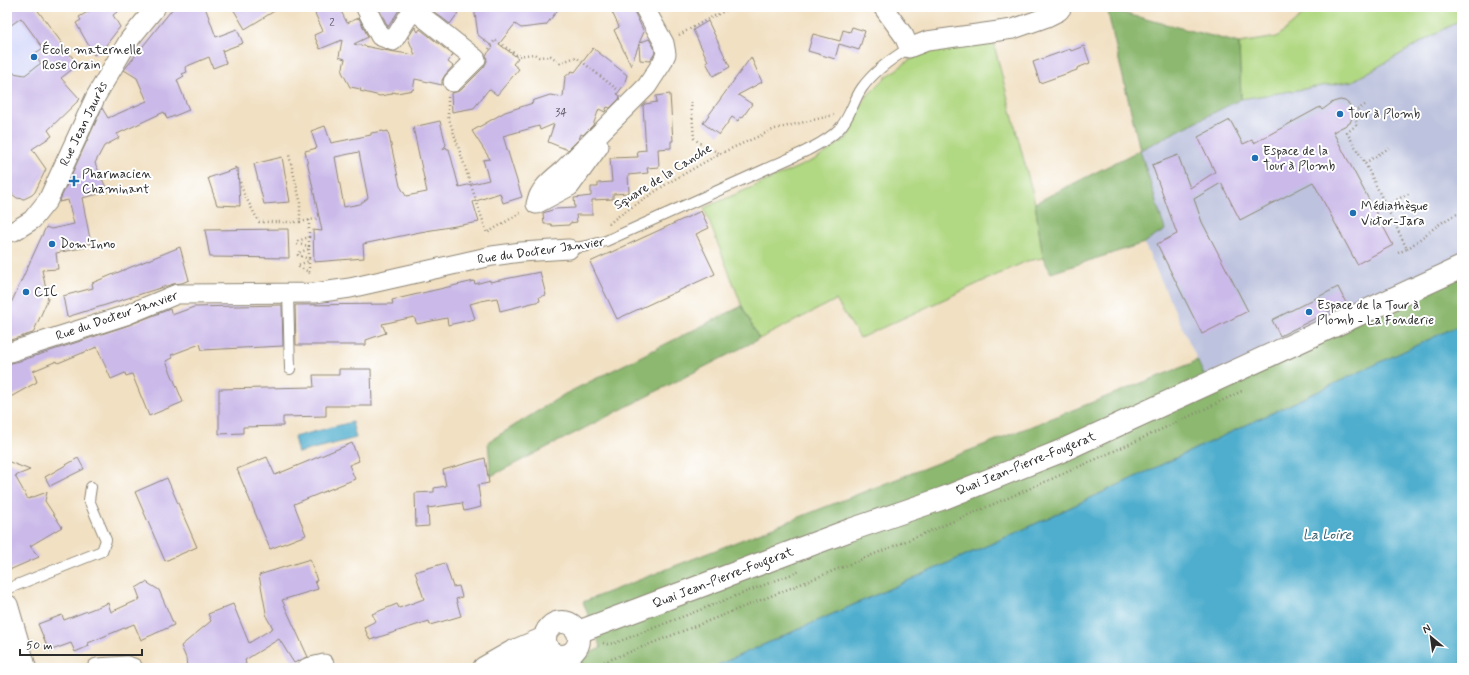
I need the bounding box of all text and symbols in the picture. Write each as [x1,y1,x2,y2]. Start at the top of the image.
house number: 2 [329,16,335,30]
place label: École maternelle Rose Orain [42,41,142,74]
marker: École maternelle Rose Orain [29,52,39,62]
street label: Rue Jean Jaurès [56,79,112,169]
house number: 34 [555,106,567,120]
place label: Tour à Plomb [1348,106,1420,123]
marker: Tour à Plomb [1335,109,1345,119]
street label: Square de la Canche [611,140,715,214]
place label: Espace de la Tour à Plomb [1263,143,1335,175]
marker: Espace de la Tour à Plomb [1250,153,1260,163]
place label: Pharmacien Chaminant [82,166,152,198]
marker: Pharmacien Chaminant [69,176,79,186]
place label: Médiathèque Victor-Jara [1361,198,1428,230]
marker: Médiathèque Victor-Jara [1348,208,1358,218]
street label: Rue du Docteur Janvier [476,234,606,268]
place label: Dom'Inno [60,236,115,253]
marker: Dom'Inno [47,239,57,249]
place label: CIC [34,284,58,301]
marker: CIC [21,287,31,297]
street label: Rue du Docteur Janvier [54,287,181,345]
place label: Espace de la Tour à Plomb - La Fonderie [1317,297,1434,329]
marker: Espace de la Tour à Plomb - La Fonderie [1304,307,1314,317]
street label: Quai Jean-Pierre-Fougerat [954,428,1100,502]
water label: La Loire [1303,526,1352,544]
street label: Quai Jean-Pierre-Fougerat [650,543,797,615]
north arrow [1411,617,1451,657]
text: N [1420,621,1433,637]
scale bar [20,631,142,657]
text: 50 m [26,638,53,654]

